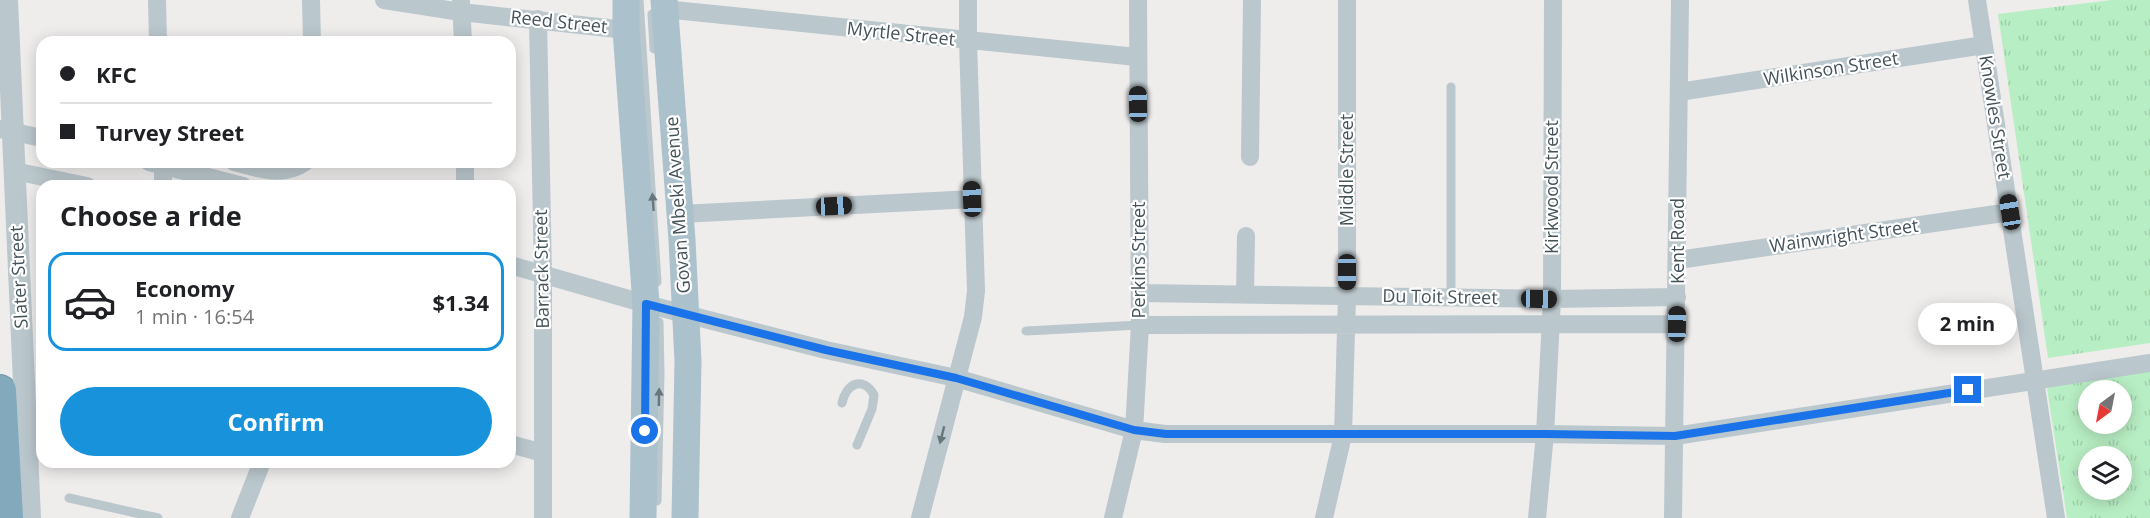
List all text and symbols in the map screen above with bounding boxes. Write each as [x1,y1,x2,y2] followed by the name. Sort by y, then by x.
[509,4,609,38] street label: Reed Street
[846,15,956,51] street label: Myrtle Street
[1762,46,1900,91] street label: Wilkinson Street
[1974,53,2018,180] street label: Knowles Street
[96,59,137,89] text: KFC
[1129,86,1147,122] car
[1334,114,1358,226] street label: Middle Street
[659,116,695,294] street label: Govan Mbeki Avenue
[96,117,244,147] text: Turvey Street
[1539,120,1563,254] street label: Kirkwood Street
[962,181,982,217] car
[648,192,657,211] one-way arrow
[1998,193,2022,231] car
[816,196,852,216] car
[60,197,242,234] text: Choose a ride
[1665,198,1689,284] street label: Kent Road
[1126,202,1150,318] street label: Perkins Street
[528,209,554,329] street label: Barrack Street
[1768,213,1920,257] street label: Wainwright Street
[3,225,33,329] street label: Slater Street
[1338,254,1356,290] car
[135,273,234,303] text: Economy
[63,275,117,329] icon: car
[1382,283,1498,309] street label: Du Toit Street
[432,287,489,317] text: $1.34
[1521,290,1557,308] car
[135,303,254,330] text: 1 min · 16:54
[1918,303,2018,345] callout: 2 min
[1668,306,1686,342] car
[1940,310,1995,337] text: 2 min
[1954,376,1981,403] route end
[2078,380,2132,434] north arrow
[2078,380,2132,500] map controls
[60,387,492,456] button: Confirm
[655,387,664,406] one-way arrow
[631,417,658,444] route start
[936,425,946,444] one-way arrow
[2078,446,2132,500] button: layers

